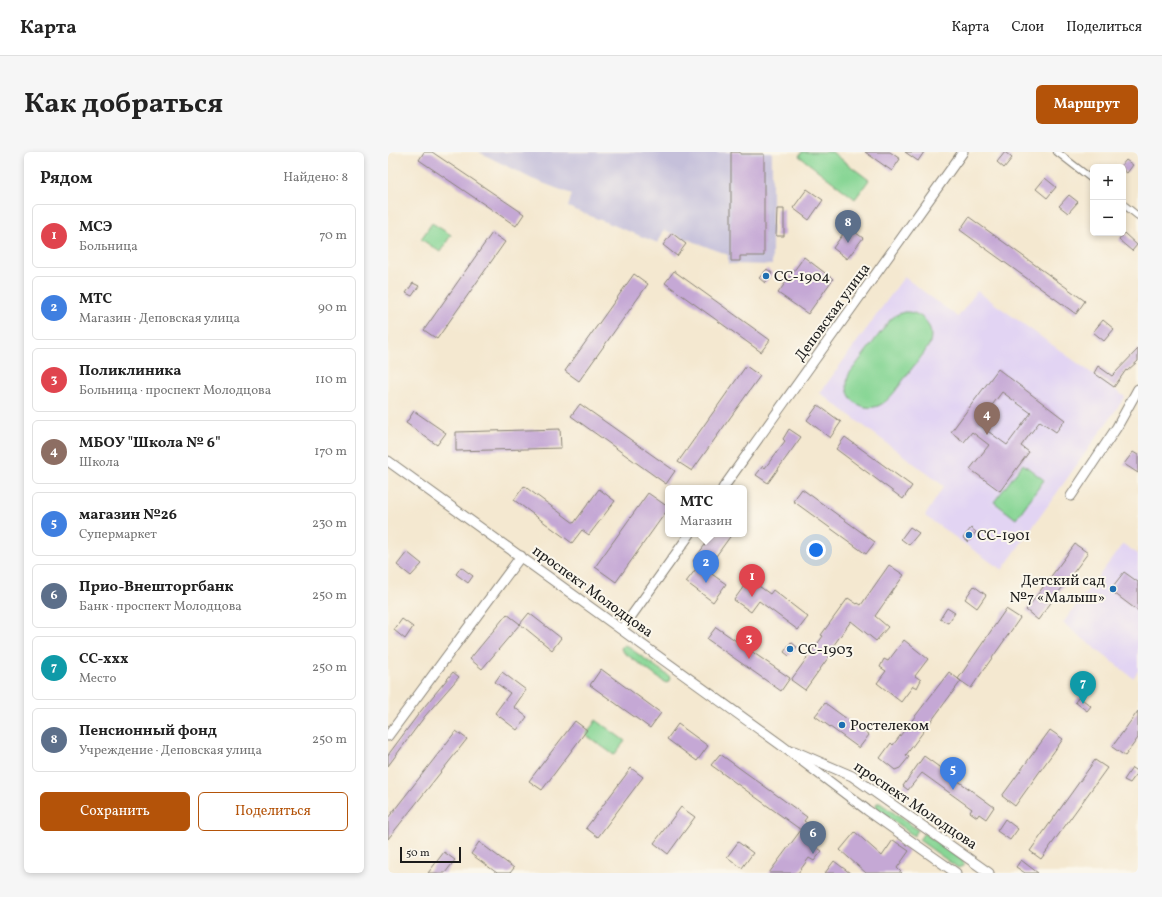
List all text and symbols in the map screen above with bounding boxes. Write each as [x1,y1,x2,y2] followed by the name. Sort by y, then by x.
[20,15,77,41] text: Карта
[951,18,989,37] text: Карта
[1011,18,1044,37] text: Слои
[1066,18,1142,37] text: Поделиться
[24,85,223,124] text: Как добраться
[1036,85,1138,124] button: Маршрут
[1090,164,1126,236] map controls
[1090,164,1126,200] button: +
[40,167,93,190] text: Рядом
[283,169,348,187] text: Найдено: 8
[1090,200,1126,236] button: −
[835,210,861,243] pin: 8
[79,217,112,238] text: МСЭ
[51,227,57,245] text: 1
[319,227,347,245] text: 70 m
[79,238,138,256] text: Больница
[790,260,876,366] street label: Деповская улица
[774,267,830,288] place label: СС-1904
[761,271,771,281] marker: СС-1904
[79,289,112,310] text: МТС
[51,299,57,317] text: 2
[318,299,347,317] text: 90 m
[79,310,240,328] text: Магазин · Деповская улица
[79,361,182,382] text: Поликлиника
[51,371,57,389] text: 3
[315,371,347,389] text: 110 m
[79,382,271,400] text: Больница · проспект Молодцова
[974,402,1000,435] pin: 4
[79,433,221,454] text: МБОУ "Школа № 6"
[50,443,58,461] text: 4
[314,443,347,461] text: 170 m
[79,454,119,472] text: Школа
[665,485,747,537] popup
[680,492,713,513] text: МТС
[79,505,177,526] text: магазин №26
[680,513,732,531] text: Магазин
[51,515,57,533] text: 5
[312,515,347,533] text: 230 m
[79,526,157,544] text: Супермаркет
[977,526,1030,547] place label: СС-1901
[964,530,974,540] marker: СС-1901
[806,540,826,560] your location
[527,541,657,643] street label: проспект Молодцова
[693,550,719,583] pin: 2
[739,564,765,597] pin: 1
[1009,571,1106,609] place label: Детский сад №7 «Малыш»
[79,577,234,598] text: Прио-Внешторгбанк
[1108,584,1118,594] marker: Детский сад №7 «Малыш»
[50,587,58,605] text: 6
[312,587,347,605] text: 250 m
[79,598,242,616] text: Банк · проспект Молодцова
[736,626,762,659] pin: 3
[798,640,853,661] place label: СС-1903
[785,644,795,654] marker: СС-1903
[79,649,129,670] text: СС-ххх
[51,659,57,677] text: 7
[312,659,347,677] text: 250 m
[79,670,116,688] text: Место
[1070,671,1096,704] pin: 7
[850,716,929,737] place label: Ростелеком
[837,720,847,730] marker: Ростелеком
[79,721,217,742] text: Пенсионный фонд
[50,731,58,749] text: 8
[312,731,347,749] text: 250 m
[79,742,262,760] text: Учреждение · Деповская улица
[849,757,981,855] street label: проспект Молодцова
[940,757,966,790] pin: 5
[40,792,190,831] button: Сохранить
[198,792,348,831] button: Поделиться
[800,821,826,854] pin: 6
[400,845,461,864] scale bar
[406,846,430,861] text: 50 m

